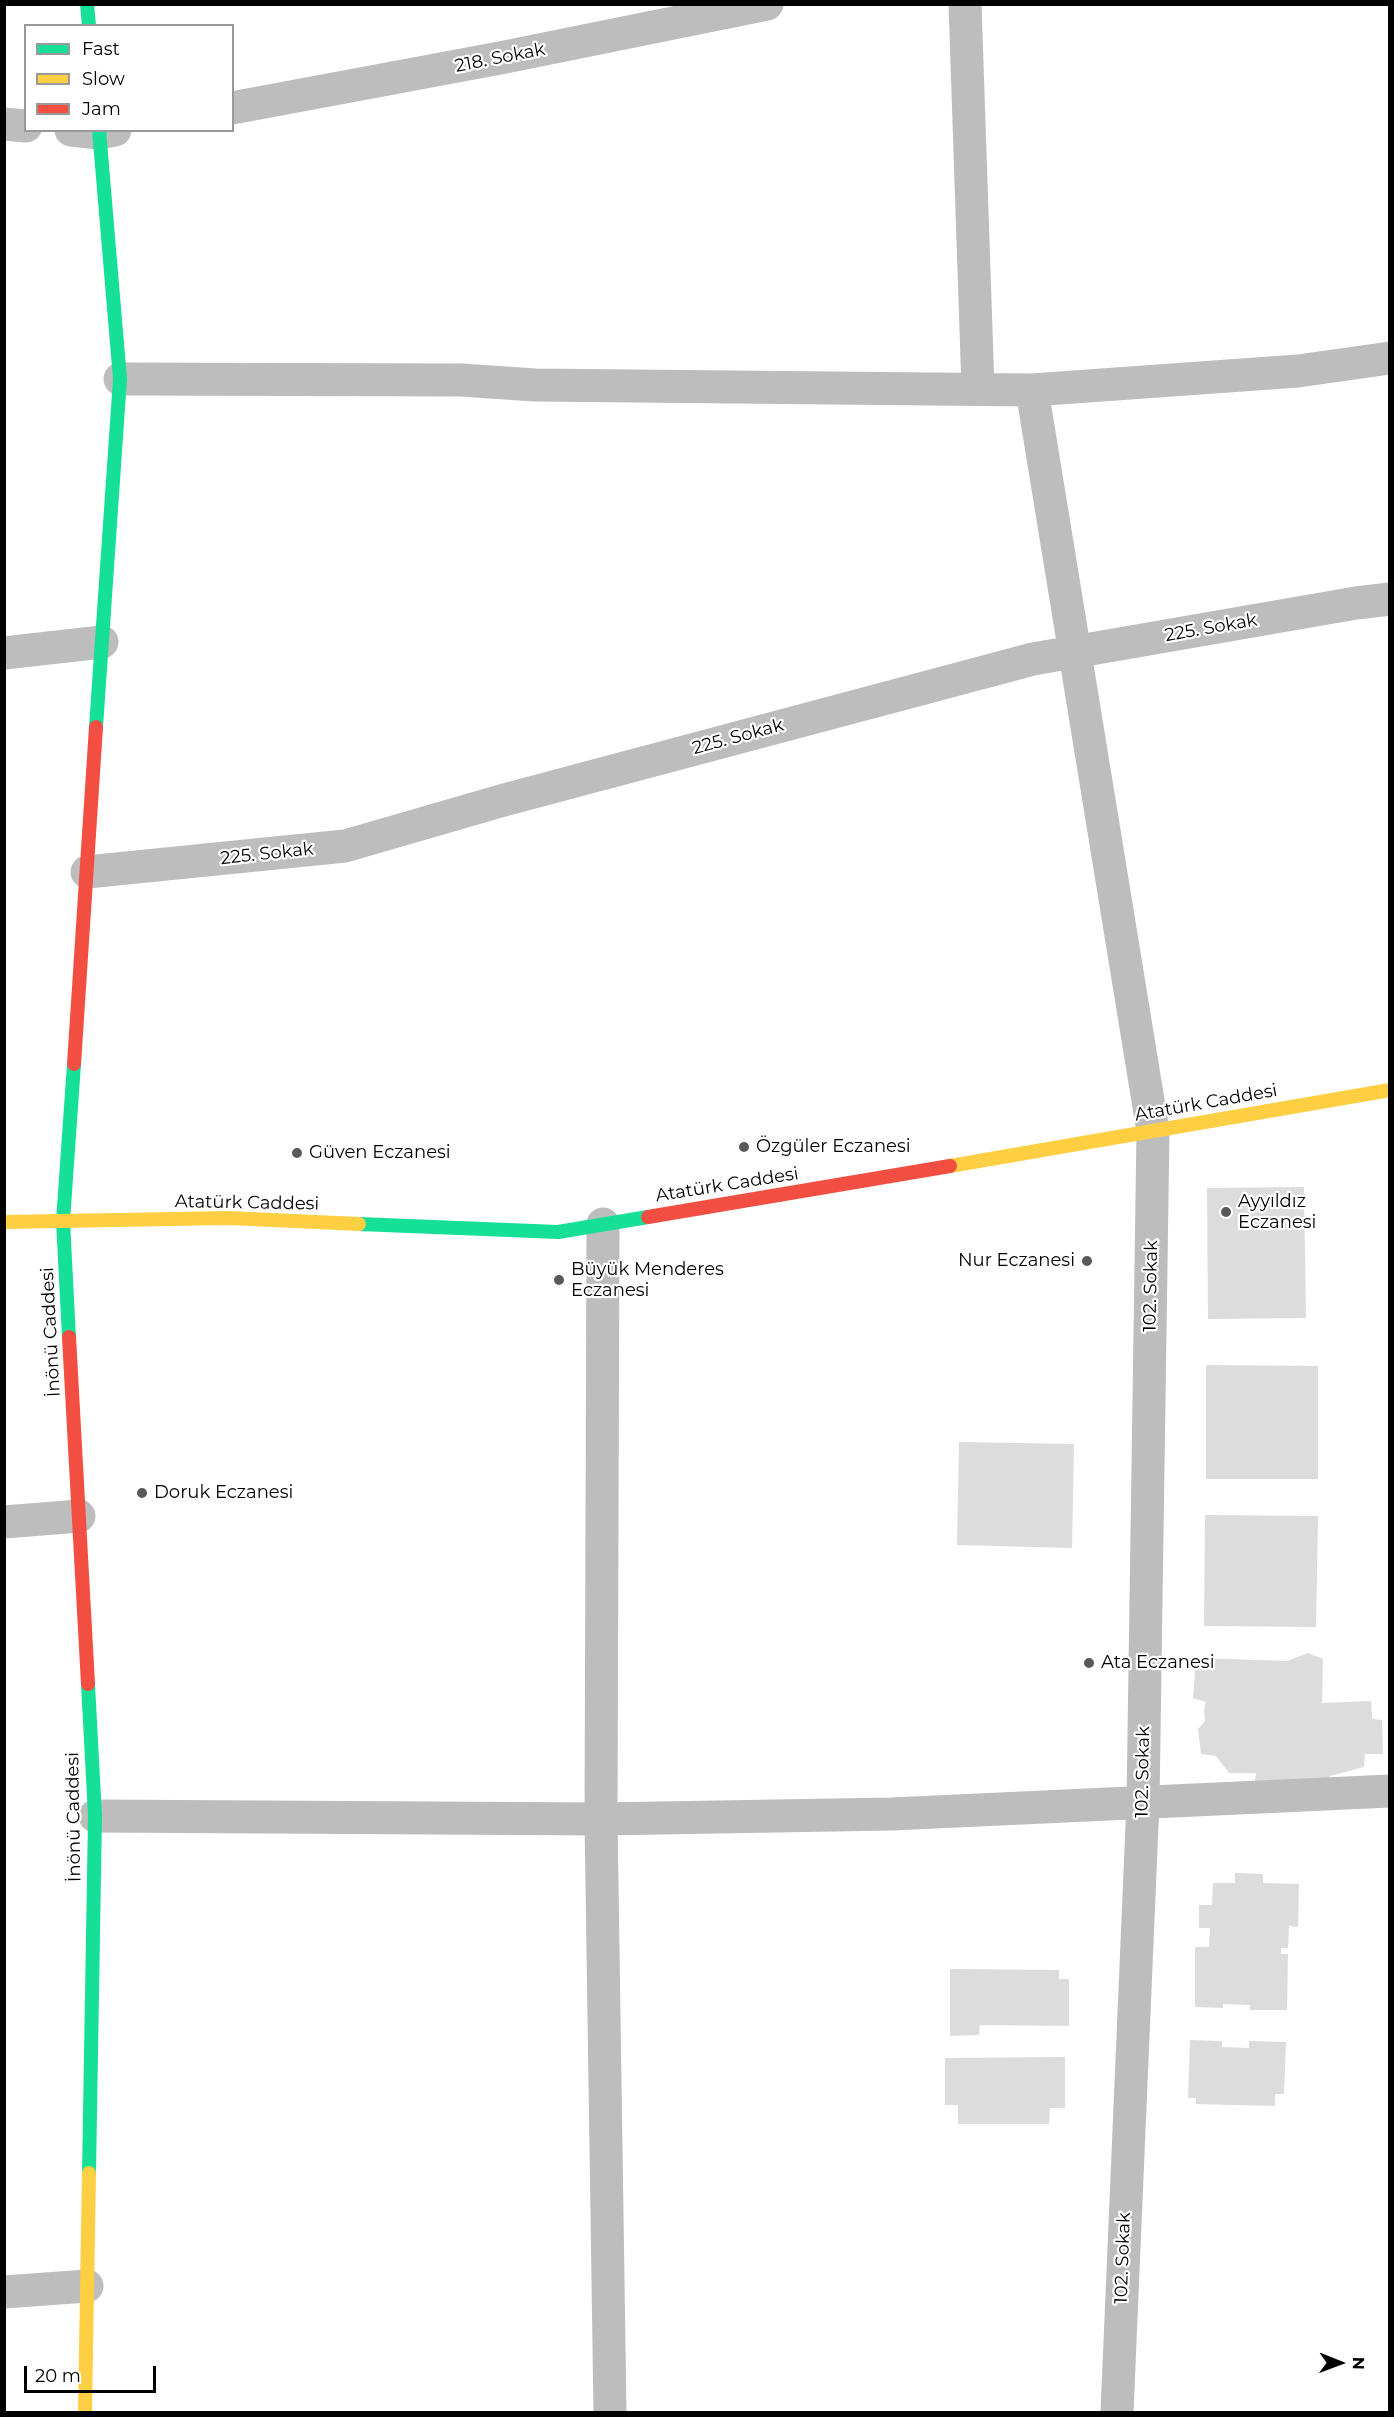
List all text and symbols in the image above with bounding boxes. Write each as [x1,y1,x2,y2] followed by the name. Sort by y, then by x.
[24,24,234,132] legend
[82,38,120,60] text: Fast
[453,39,547,77] street label: 218. Sokak
[82,68,125,90] text: Slow
[82,98,121,120] text: Jam
[1163,609,1259,647] street label: 225. Sokak
[690,714,786,760] street label: 225. Sokak
[219,838,315,870] street label: 225. Sokak
[1133,1080,1279,1126] street label: Atatürk Caddesi
[756,1136,911,1158] place label: Özgüler Eczanesi
[737,1140,751,1154] marker: Özgüler Eczanesi
[309,1142,451,1164] place label: Güven Eczanesi
[290,1146,304,1160] marker: Güven Eczanesi
[654,1163,800,1207] street label: Atatürk Caddesi
[175,1191,319,1215] street label: Atatürk Caddesi
[1238,1191,1316,1234] place label: Ayyıldız Eczanesi
[1219,1205,1233,1219] marker: Ayyıldız Eczanesi
[1139,1240,1163,1332] street label: 102. Sokak
[958,1250,1075,1272] place label: Nur Eczanesi
[1080,1254,1094,1268] marker: Nur Eczanesi
[571,1259,724,1302] place label: Büyük Menderes Eczanesi
[37,1267,65,1397] street label: İnönü Caddesi
[552,1273,566,1287] marker: Büyük Menderes Eczanesi
[154,1482,293,1504] place label: Doruk Eczanesi
[135,1486,149,1500] marker: Doruk Eczanesi
[1101,1652,1214,1674] place label: Ata Eczanesi
[1082,1656,1096,1670] marker: Ata Eczanesi
[1131,1726,1155,1818] street label: 102. Sokak
[62,1752,86,1882] street label: İnönü Caddesi
[1111,2212,1135,2304] street label: 102. Sokak
[1310,2333,1370,2393] north arrow
[27,2354,159,2392] scale bar
[1349,2357,1368,2370] text: N
[35,2365,81,2387] text: 20 m

